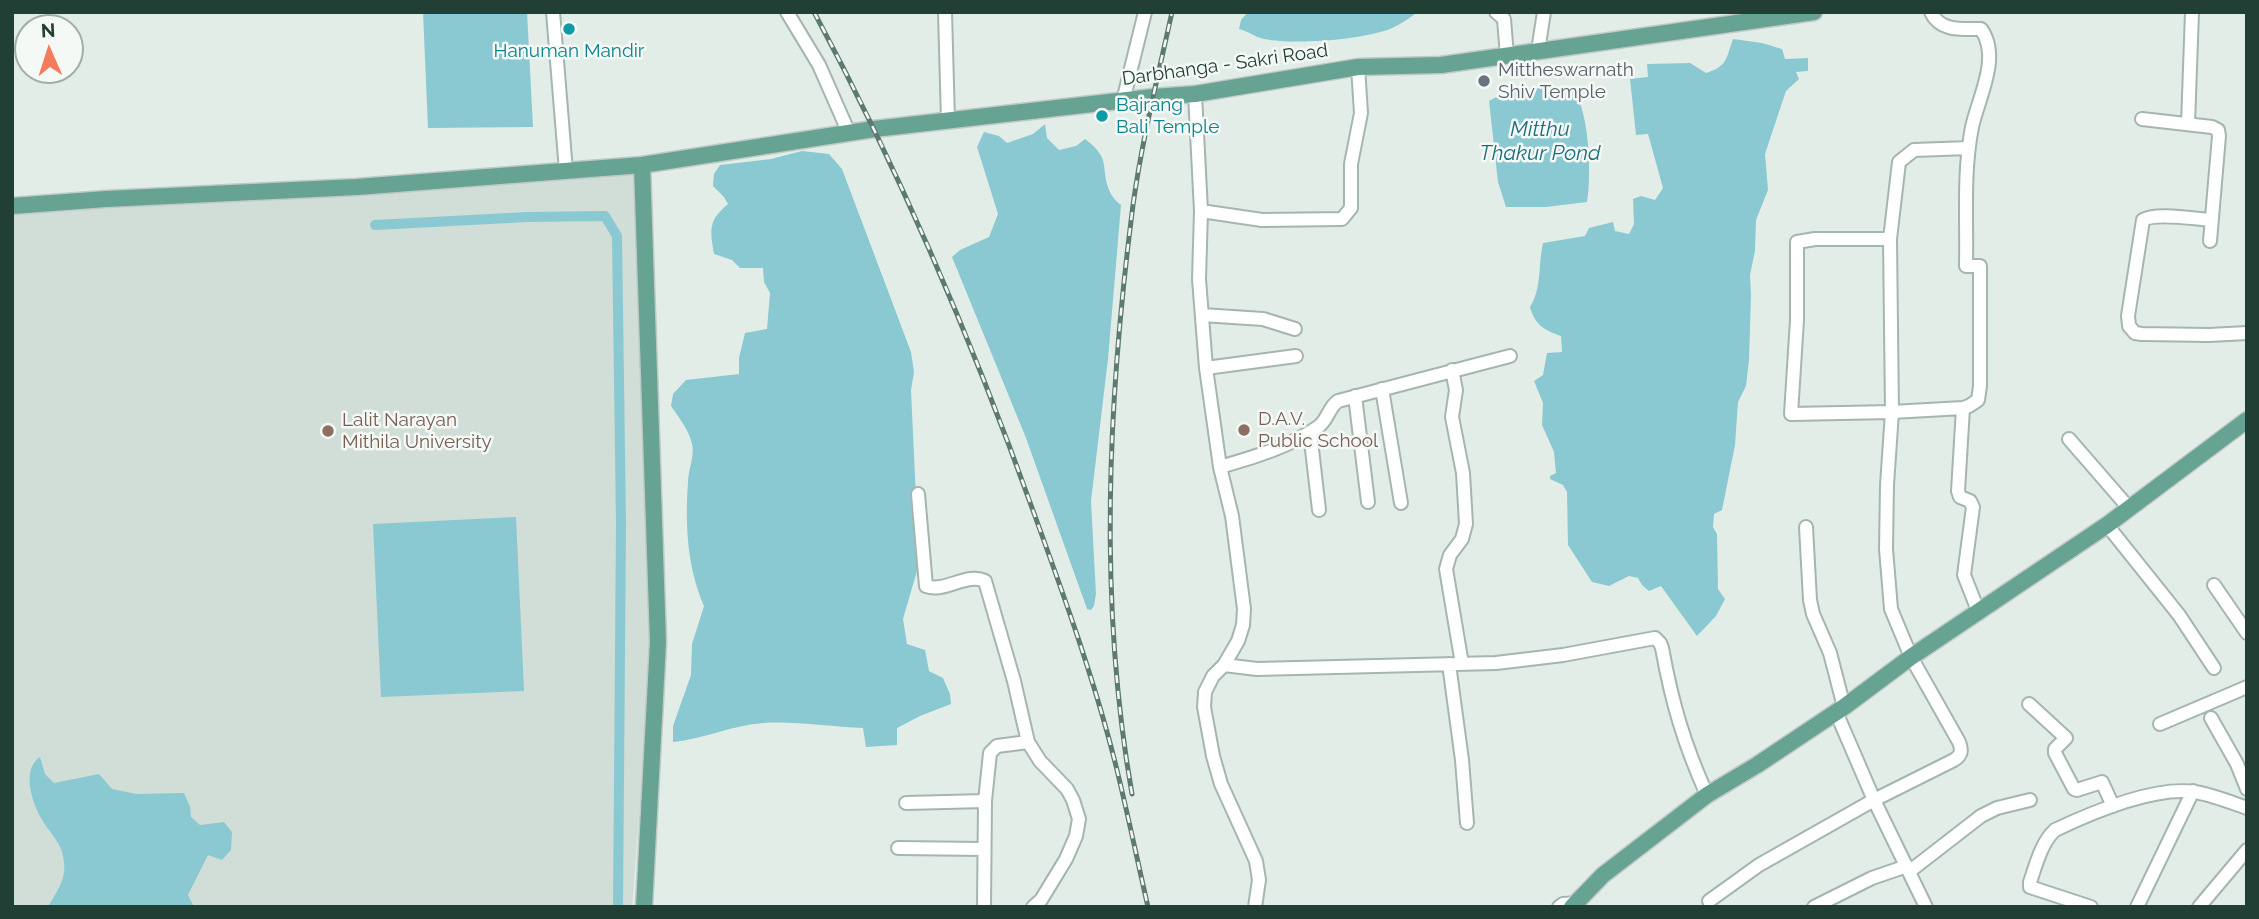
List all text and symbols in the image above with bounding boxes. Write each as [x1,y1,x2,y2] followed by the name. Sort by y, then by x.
[14,14,84,84] north arrow
[40,19,56,41] text: N
[561,21,577,37] marker: Hanuman Mandir
[1121,39,1329,91] street label: Darbhanga - Sakri Road
[493,40,645,62] place label: Hanuman Mandir
[1498,59,1634,103] place label: Mittheswarnath Shiv Temple
[1476,73,1492,89] marker: Mittheswarnath Shiv Temple
[1116,94,1219,138] place label: Bajrang Bali Temple
[1094,108,1110,124] marker: Bajrang Bali Temple
[1480,117,1600,167] water label: Mitthu Thakur Pond
[1258,408,1378,452] place label: D.A.V. Public School
[342,409,492,453] place label: Lalit Narayan Mithila University
[1236,422,1252,438] marker: D.A.V. Public School
[320,423,336,439] marker: Lalit Narayan Mithila University

